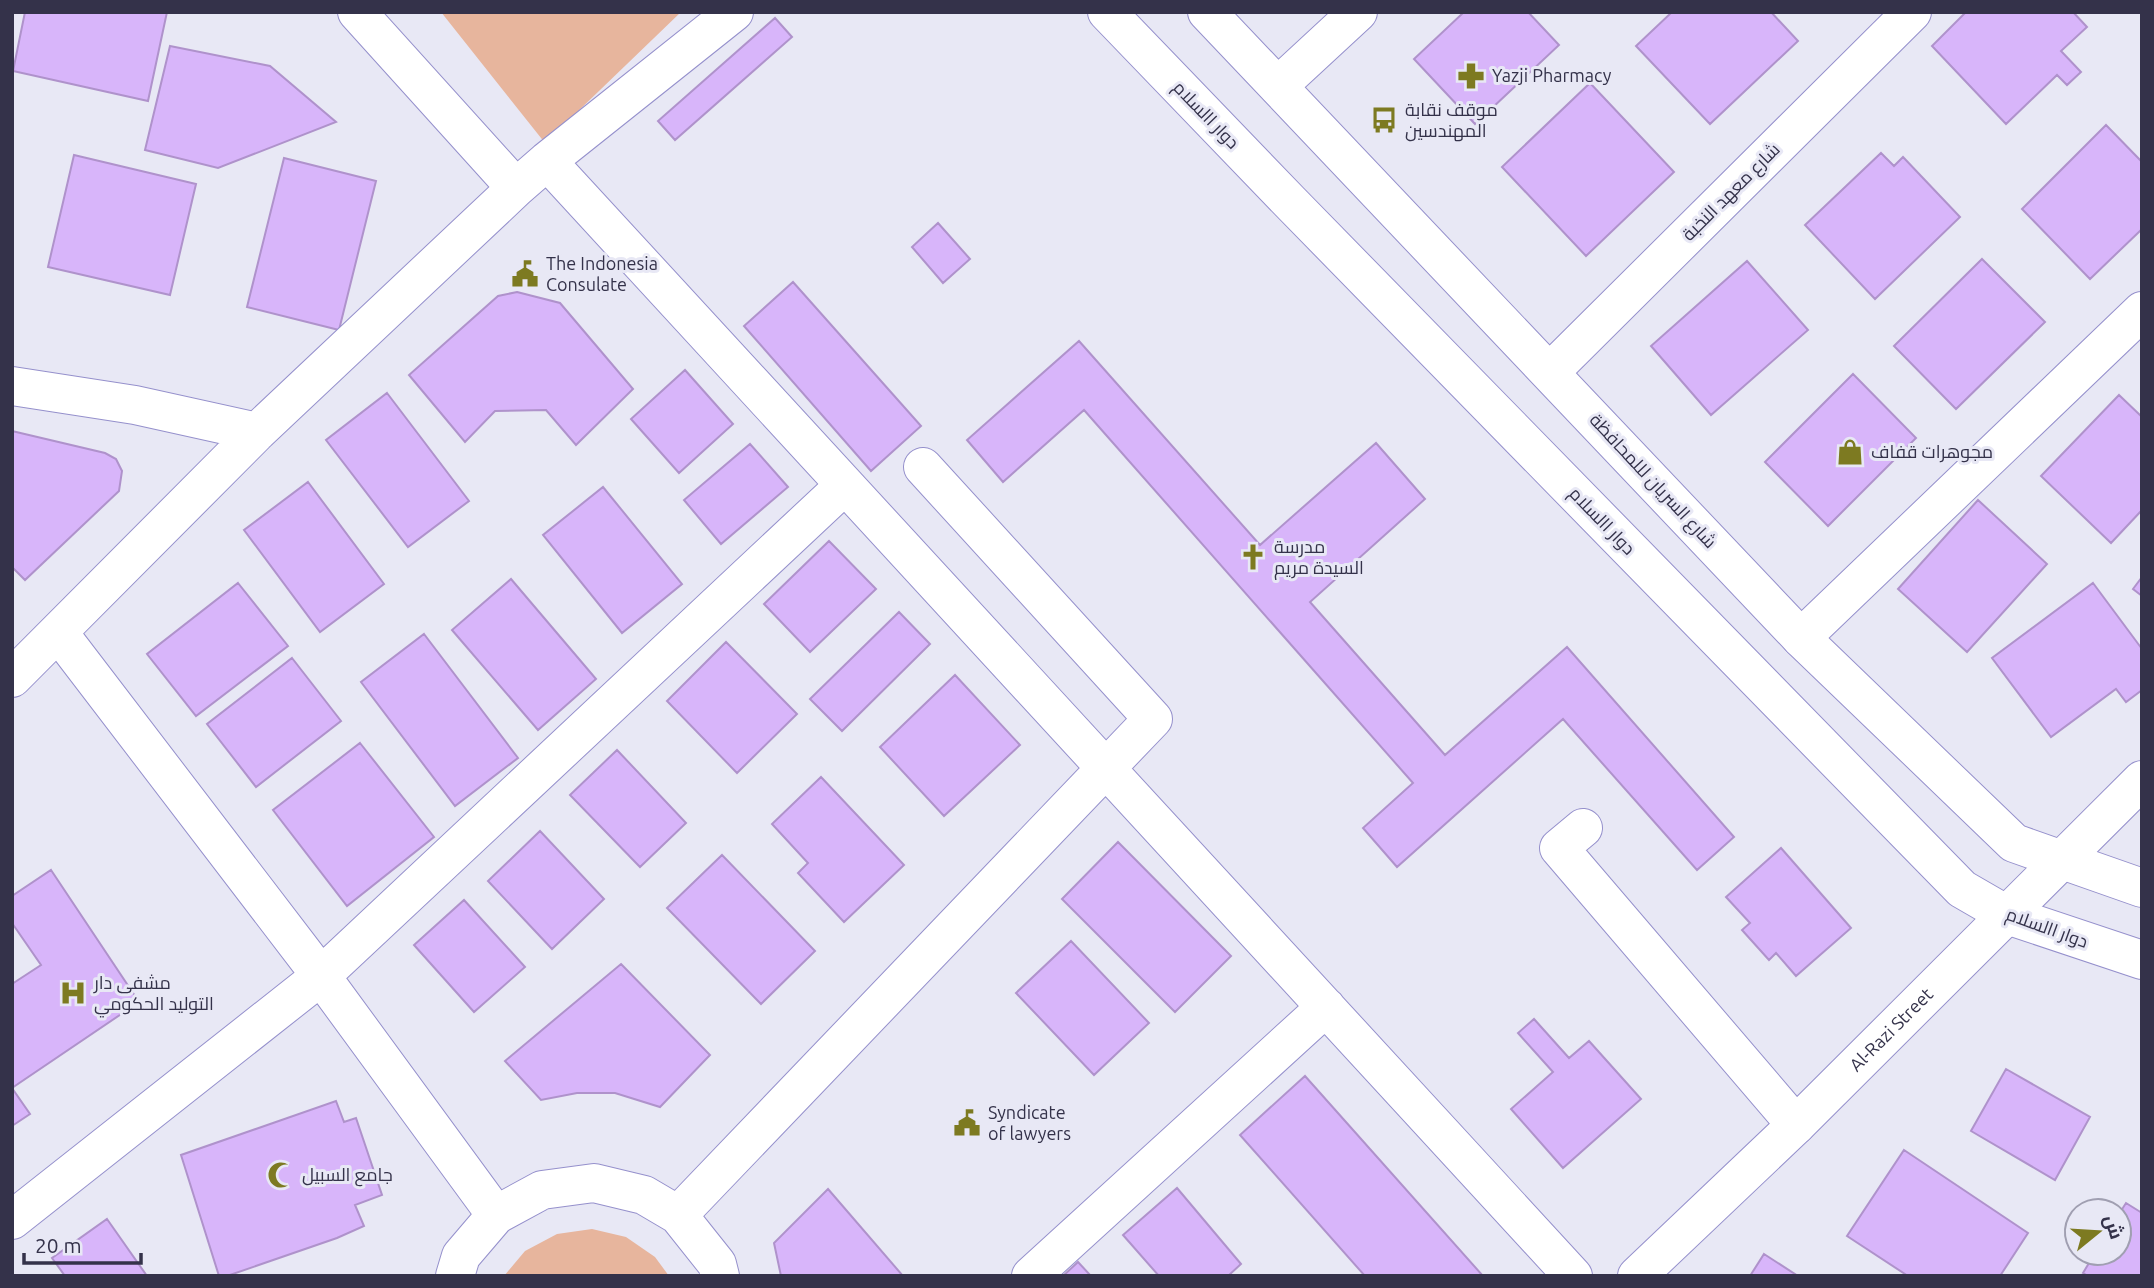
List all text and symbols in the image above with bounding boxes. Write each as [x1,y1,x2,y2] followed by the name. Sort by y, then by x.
[1456,61,1486,91] pharmacy icon: Yazji Pharmacy
[1492,65,1612,85] place label: Yazji Pharmacy
[1168,77,1244,154] street label: دوار االسلام
[1405,99,1498,142] place label: موقف نقابة المهندسين
[1369,105,1399,135] bus stop icon: موقف نقابة المهندسين
[1678,139,1785,246] street label: شارع معهد النخبة
[546,253,658,294] place label: The Indonesia Consulate
[510,259,540,289] public building icon: The Indonesia Consulate
[1584,409,1721,554] street label: شارع السريان لللمحافظة
[1835,437,1865,467] shop icon: مجوهرات قفاف
[1871,441,1993,463] place label: مجوهرات قفاف
[1564,483,1640,560] street label: دوار االسلام
[1274,536,1364,580] place label: مدرسة السيدة مريم
[1238,542,1268,572] church icon: مدرسة السيدة مريم
[2003,903,2091,954] street label: دوار االسلام
[93,972,214,1018] place label: مشفى دار التوليد الحكومي
[58,978,88,1008] hospital icon: مشفى دار التوليد الحكومي
[1845,984,1936,1075] street label: Al-Razi Street
[988,1102,1071,1143] place label: Syndicate of lawyers
[952,1108,982,1138] public building icon: Syndicate of lawyers
[266,1160,296,1190] mosque icon: جامع السبيل
[302,1164,393,1187] place label: جامع السبيل
[2063,1197,2133,1267] north arrow
[2099,1212,2128,1242] text: ش
[24,1222,142,1266] scale bar
[35,1233,82,1257] text: 20 m

